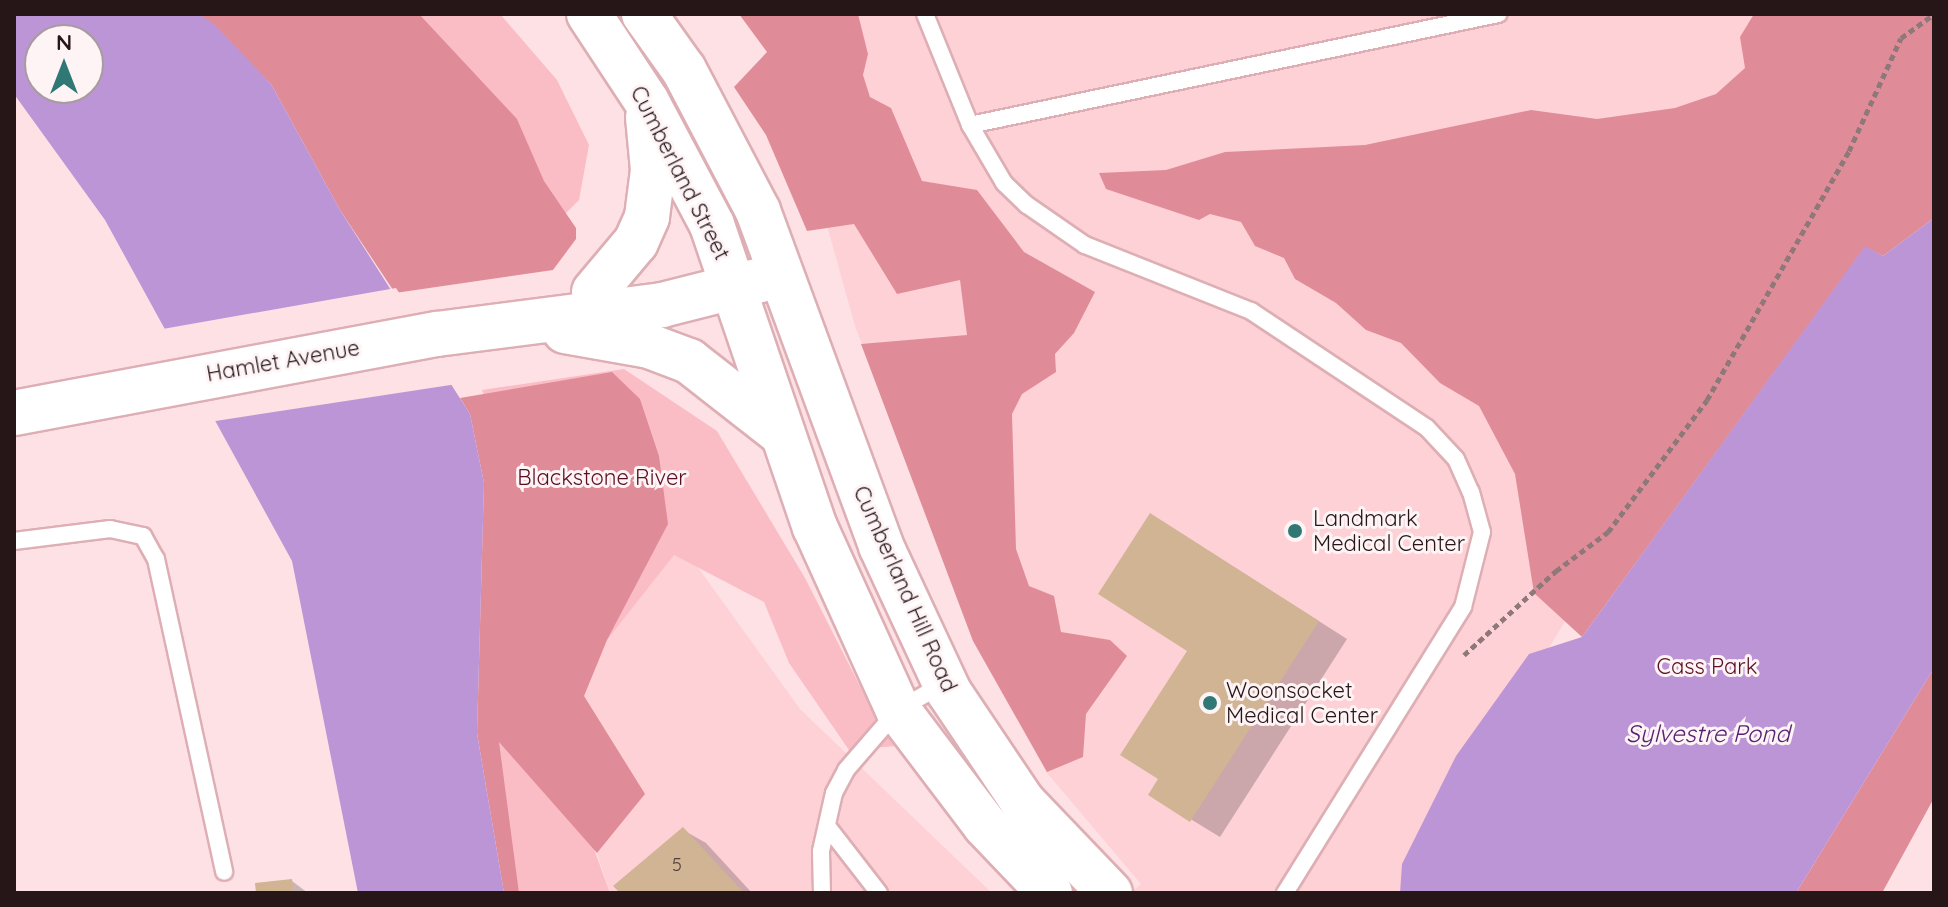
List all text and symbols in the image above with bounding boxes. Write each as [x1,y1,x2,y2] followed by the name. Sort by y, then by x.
[24,24,104,104] north arrow
[56,28,72,56] text: N
[625,82,735,264] street label: Cumberland Street
[204,335,362,387] street label: Hamlet Avenue
[517,465,687,491] park label: Blackstone River
[848,482,962,696] street label: Cumberland Hill Road
[1313,505,1465,556] place label: Landmark Medical Center
[1284,520,1306,542] marker: Landmark Medical Center
[1657,654,1757,680] park label: Cass Park
[1226,677,1378,728] place label: Woonsocket Medical Center
[1201,694,1219,712] marker: Woonsocket Medical Center
[1626,720,1790,748] water label: Sylvestre Pond
[672,854,682,876] house number: 5

